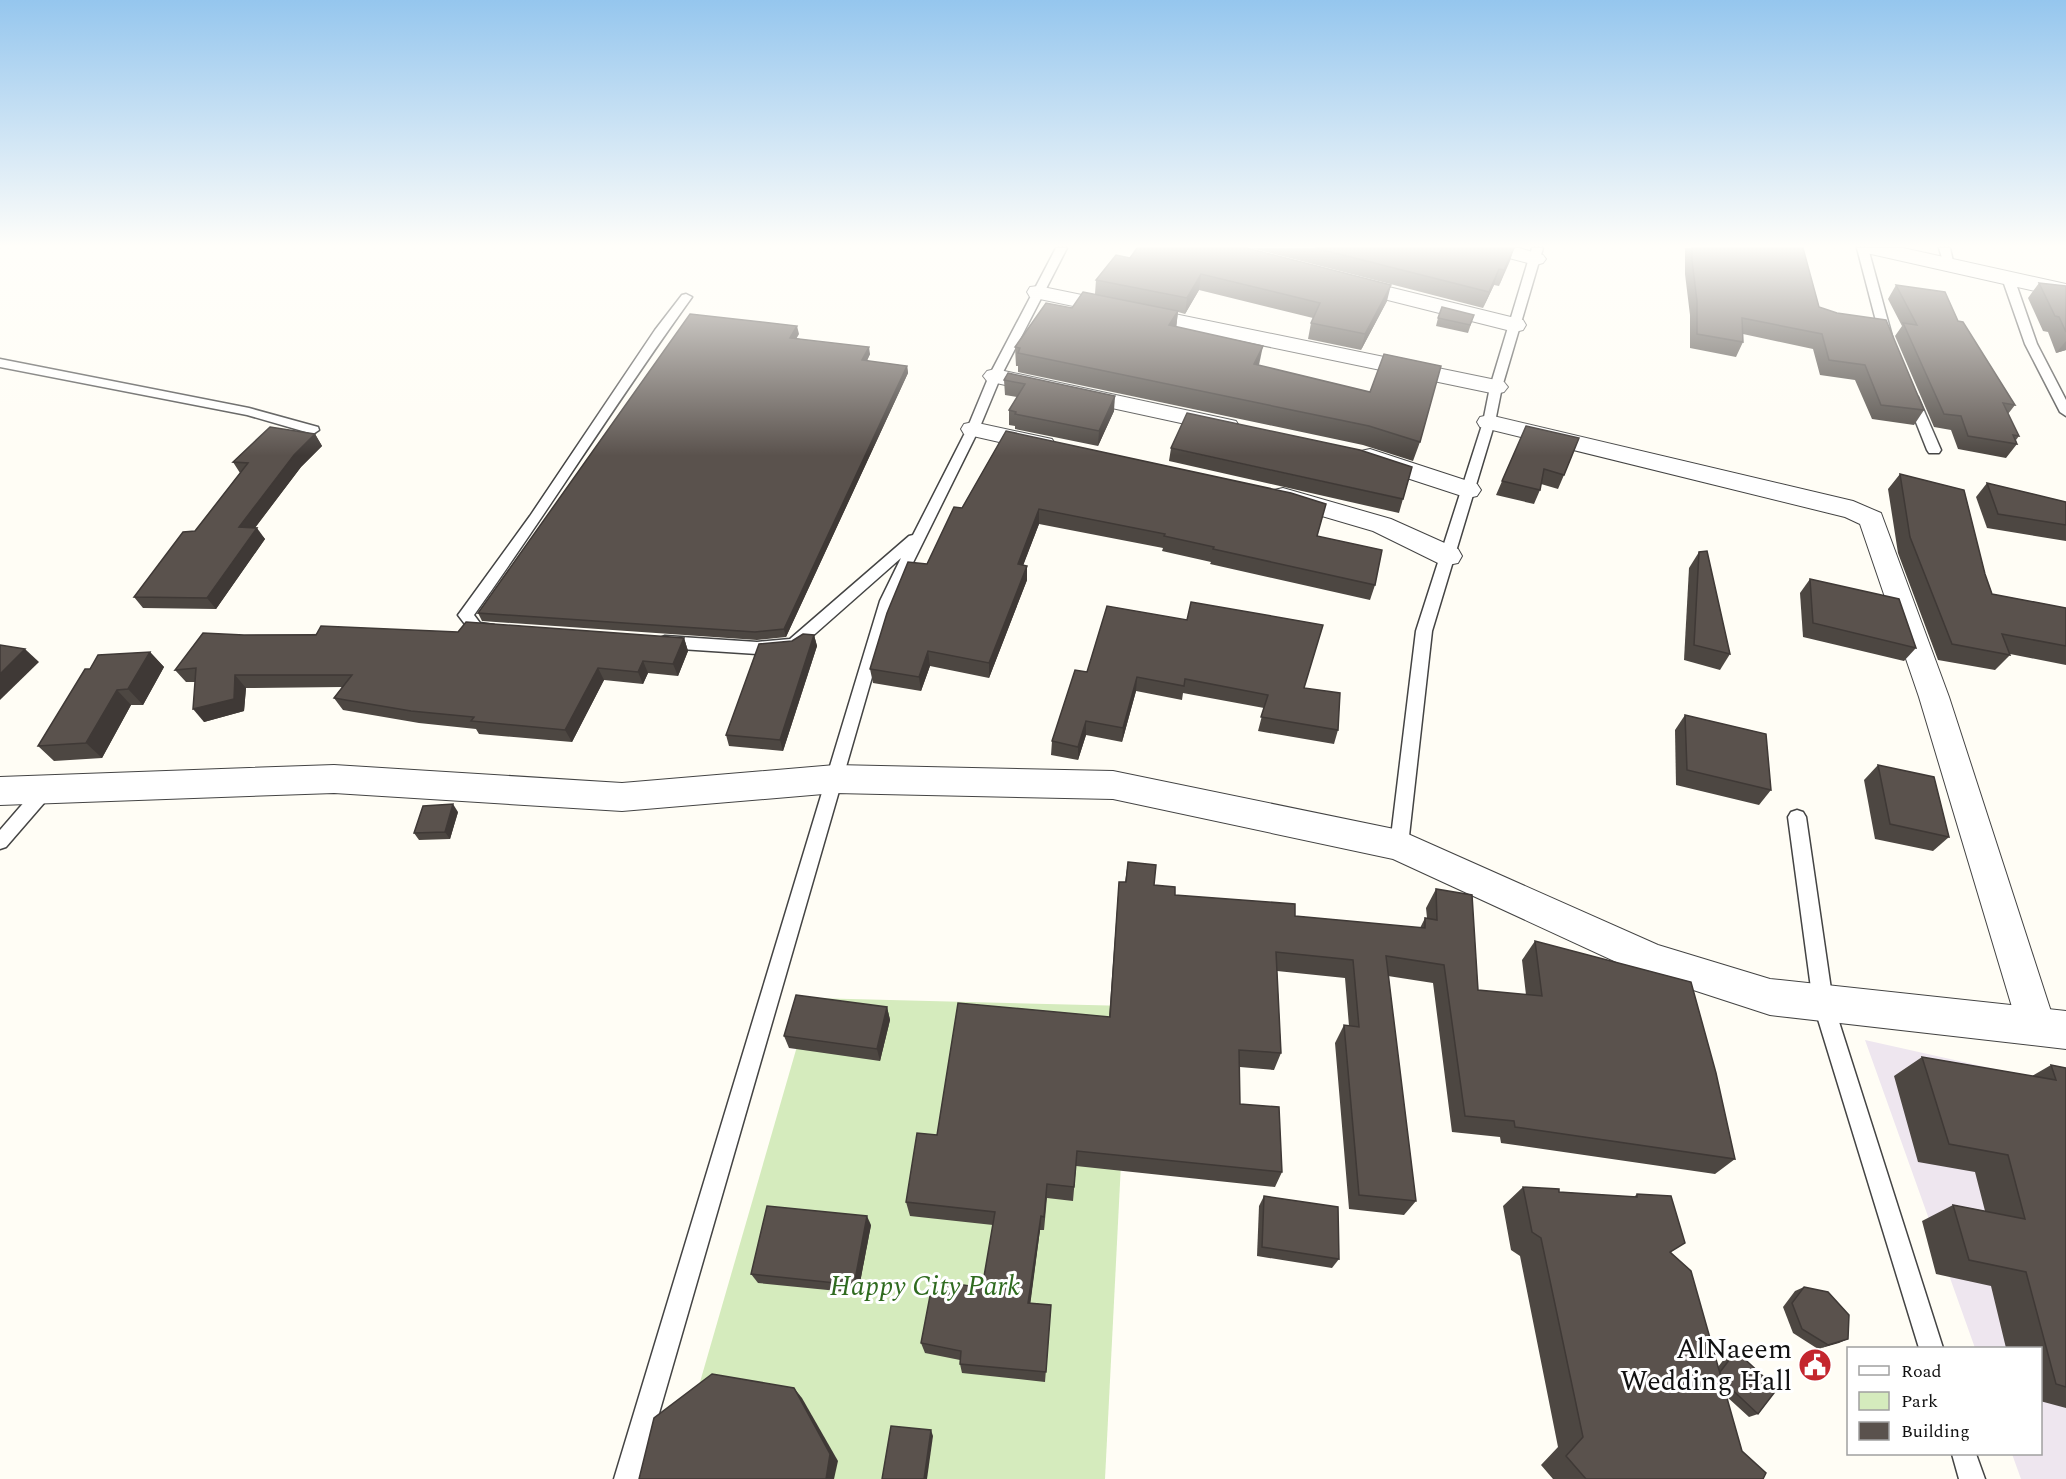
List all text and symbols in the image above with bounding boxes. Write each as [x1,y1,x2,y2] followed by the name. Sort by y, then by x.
[830,1265,1020,1308] park label: Happy City Park
[1620,1328,1792,1403] place label: AlNaeem Wedding Hall
[1797,1347,1833,1383] public building icon: AlNaeem Wedding Hall
[1847,1347,2042,1455] legend
[1901,1358,1942,1385] text: Road
[1901,1388,1938,1415] text: Park
[1901,1418,1970,1445] text: Building

